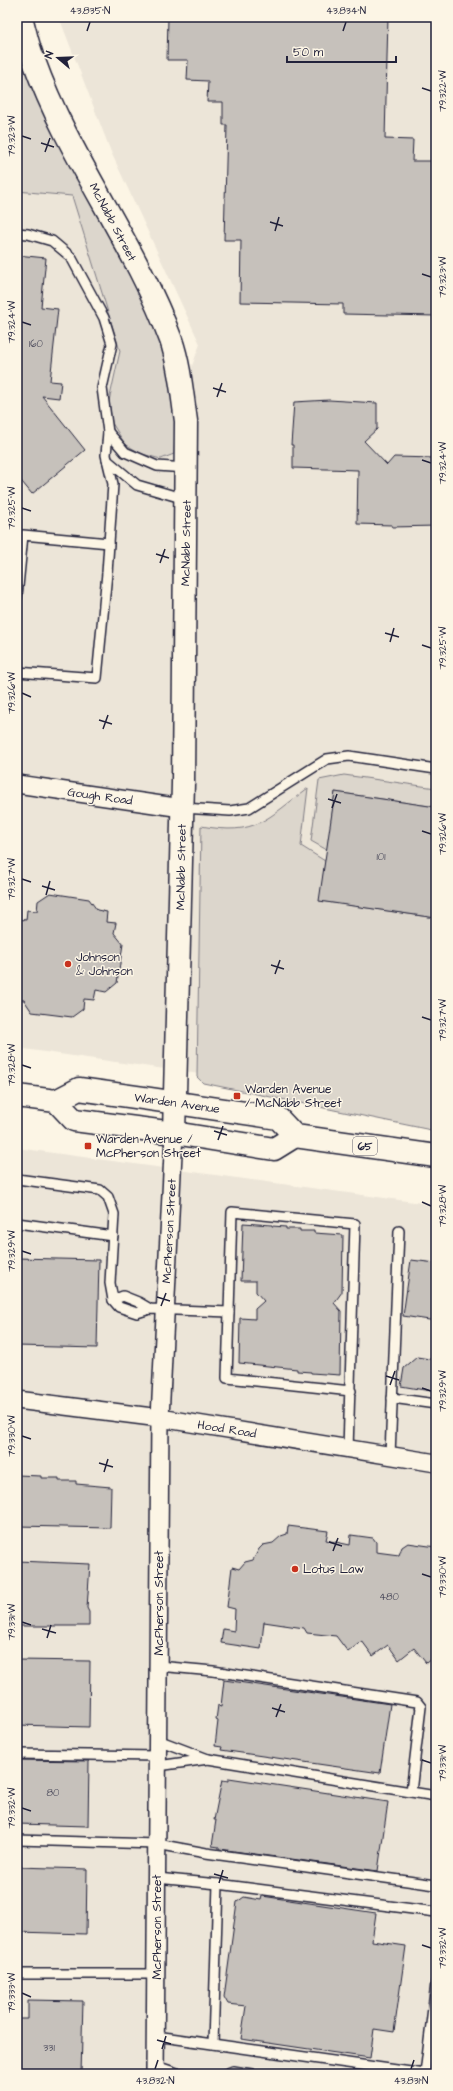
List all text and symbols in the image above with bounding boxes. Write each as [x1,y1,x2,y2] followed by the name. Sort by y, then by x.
[70,4,110,18] text: 43.835°N
[326,4,366,18] text: 43.834°N
[38,38,78,78] north arrow
[287,38,396,64] scale bar
[293,44,324,61] text: 50 m
[41,49,57,61] text: N
[436,70,450,112] text: 79.322°W
[5,115,19,156] text: 79.323°W
[85,180,140,265] street label: McNabb Street
[436,256,450,297] text: 79.323°W
[5,300,19,343] text: 79.324°W
[29,337,43,351] house number: 160
[436,441,450,484] text: 79.324°W
[5,486,19,529] text: 79.325°W
[177,499,196,586] street label: McNabb Street
[436,626,450,669] text: 79.325°W
[5,671,19,714] text: 79.326°W
[66,784,134,810] street label: Gough Road
[436,812,450,855] text: 79.326°W
[172,823,191,910] street label: McNabb Street
[377,850,386,864] house number: 101
[5,858,19,900] text: 79.327°W
[76,949,133,980] place label: Johnson & Johnson
[63,959,73,969] marker: Johnson & Johnson
[436,999,450,1041] text: 79.327°W
[5,1043,19,1086] text: 79.328°W
[245,1081,342,1112] place label: Warden Avenue / McNabb Street
[133,1089,221,1118] street label: Warden Avenue
[232,1091,242,1101] marker: Warden Avenue / McNabb Street
[96,1131,201,1162] place label: Warden Avenue / McPherson Street
[353,1137,377,1155] road number: 65
[83,1141,93,1151] marker: Warden Avenue / McPherson Street
[158,1178,181,1284] street label: McPherson Street
[436,1184,450,1227] text: 79.328°W
[5,1230,19,1272] text: 79.329°W
[436,1370,450,1412] text: 79.329°W
[5,1415,19,1457] text: 79.330°W
[196,1416,258,1443] street label: Hood Road
[151,1550,168,1655] street label: McPherson Street
[436,1556,450,1598] text: 79.330°W
[303,1561,364,1578] place label: Lotus Law
[290,1564,300,1574] marker: Lotus Law
[379,1590,399,1604] house number: 480
[5,1603,19,1640] text: 79.331°W
[436,1744,450,1781] text: 79.331°W
[47,1786,59,1800] house number: 80
[5,1787,19,1828] text: 79.332°W
[149,1874,166,1979] street label: McPherson Street
[436,1927,450,1968] text: 79.332°W
[5,1972,19,2013] text: 79.333°W
[43,2041,55,2055] house number: 331
[135,2074,175,2088] text: 43.832°N
[394,2074,428,2088] text: 43.831°N

